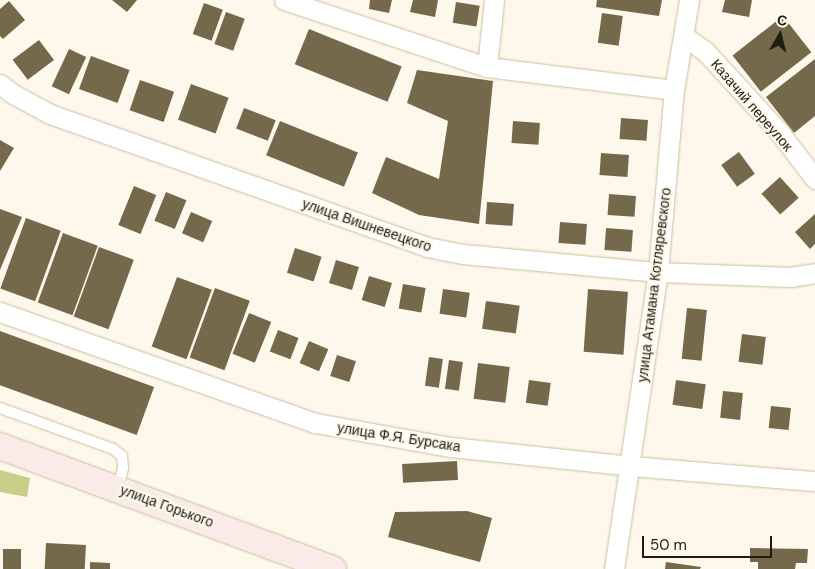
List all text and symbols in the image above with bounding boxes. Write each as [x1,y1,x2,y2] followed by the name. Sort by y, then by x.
[755,10,805,60] north arrow
[776,11,788,30] text: С
[708,56,796,154] street label: Казачий переулок
[634,187,674,383] street label: улица Атамана Котляревского
[300,195,434,255] street label: улица Вишневецкого
[336,419,462,455] street label: улица Ф.Я. Бурсака
[118,481,216,531] street label: улица Горького
[645,526,775,558] scale bar
[650,535,687,555] text: 50 m

